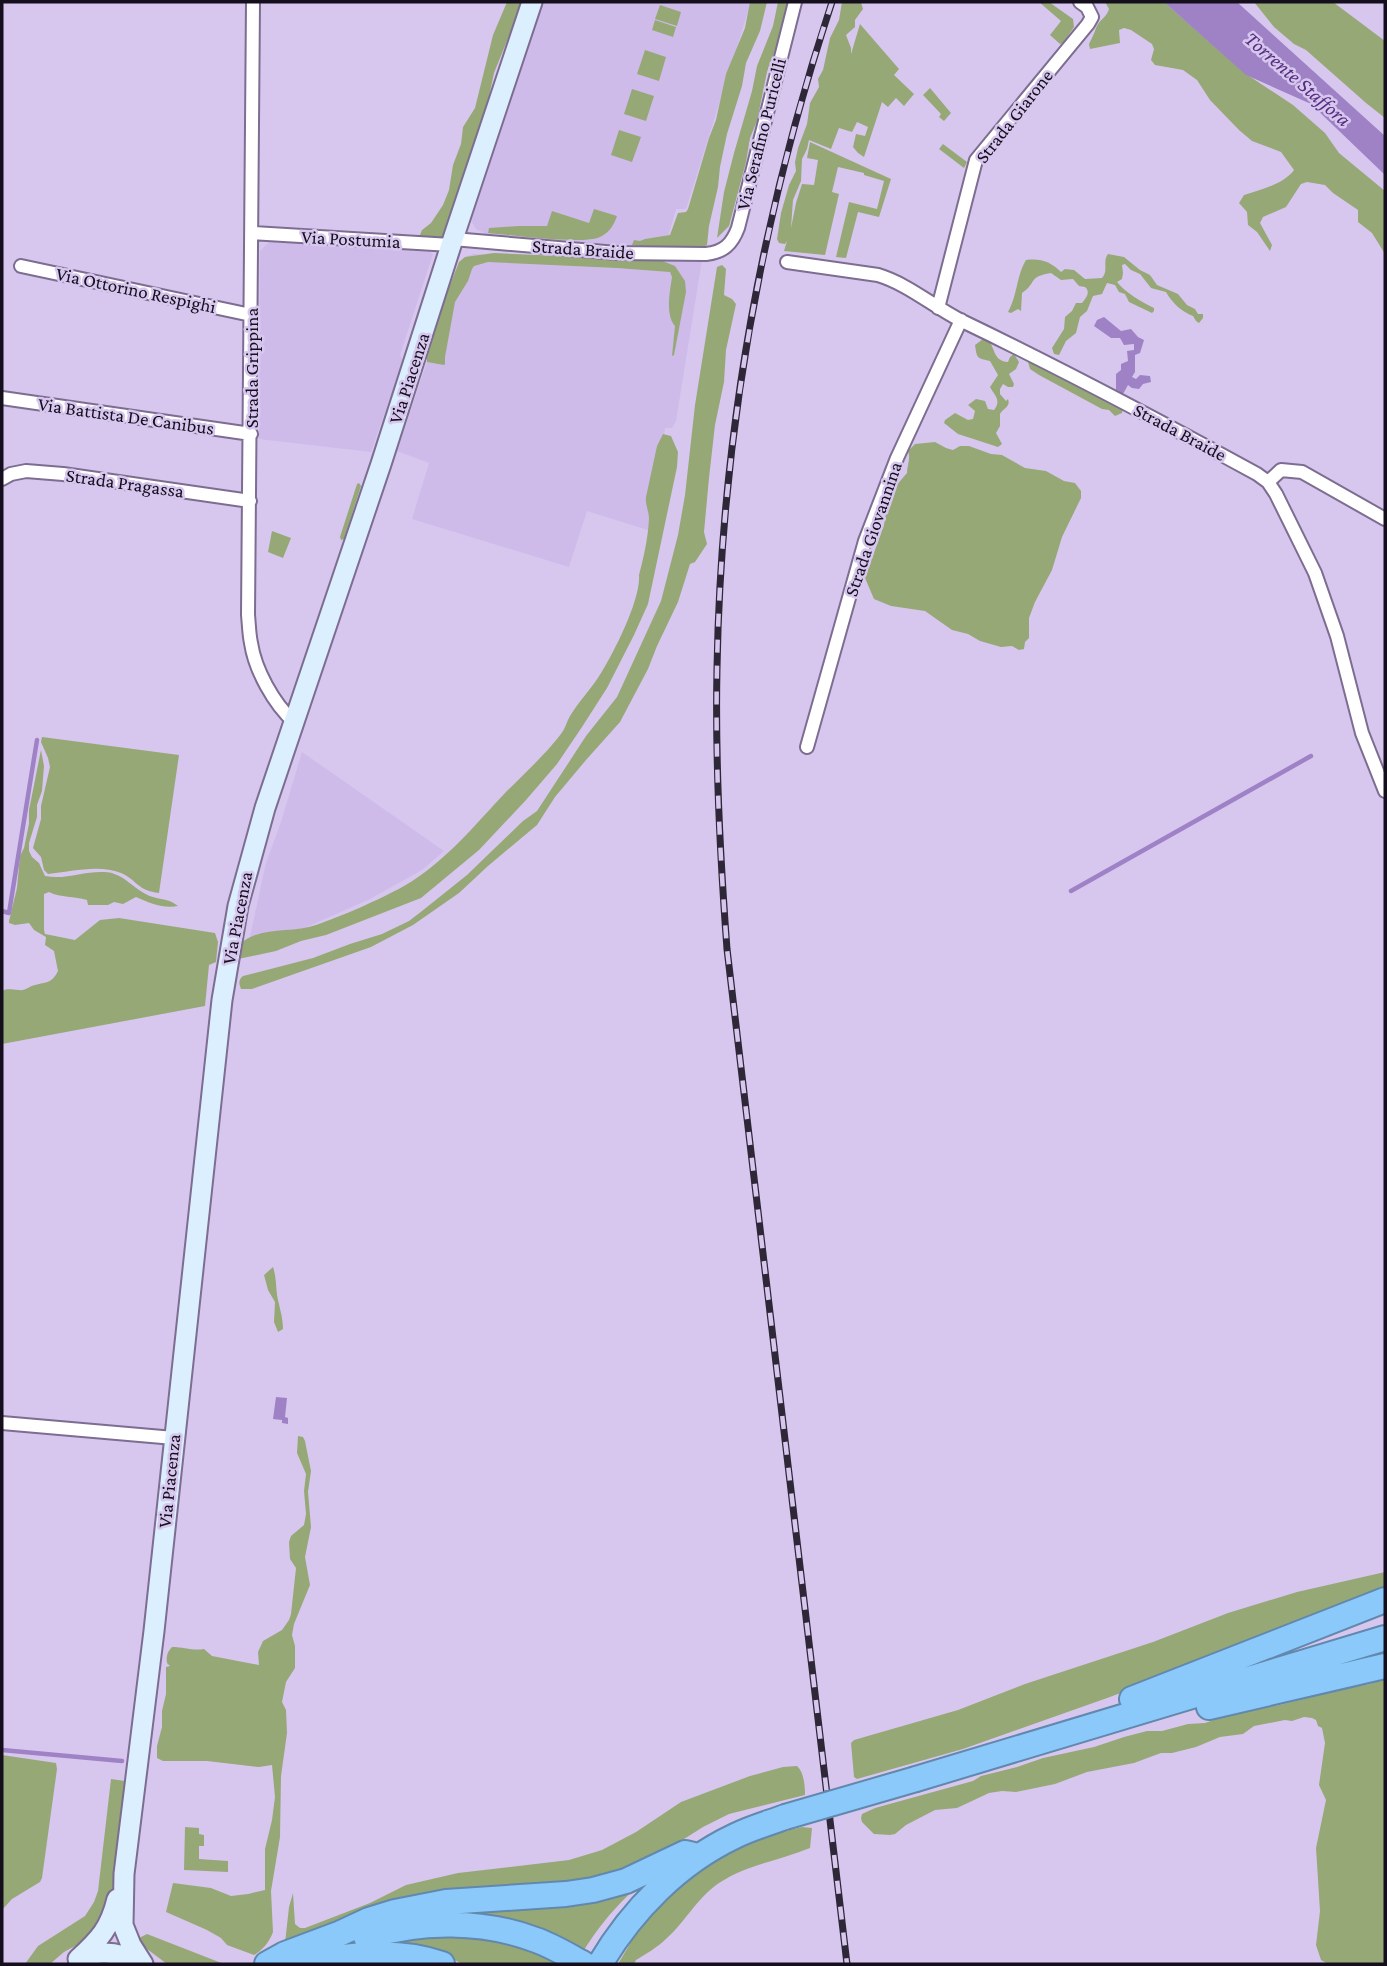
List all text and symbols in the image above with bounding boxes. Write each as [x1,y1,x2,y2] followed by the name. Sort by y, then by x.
[1240,26,1356,132] water label: Torrente Staffora
[732,56,790,212] street label: Via Serafino Puricelli
[971,65,1057,167] street label: Strada Giarone
[301,226,401,252] street label: Via Postumia
[532,235,634,263] street label: Strada Braide
[54,263,218,317] street label: Via Ottorino Respighi
[241,308,262,428] street label: Strada Grippina
[384,330,434,426] street label: Via Piacenza
[37,393,215,439] street label: Via Battista De Canibus
[1130,399,1230,465] street label: Strada Braide
[840,459,906,599] street label: Strada Giovannina
[65,464,186,502] street label: Strada Pragassa
[218,869,256,966] street label: Via Piacenza
[154,1433,184,1529] street label: Via Piacenza

